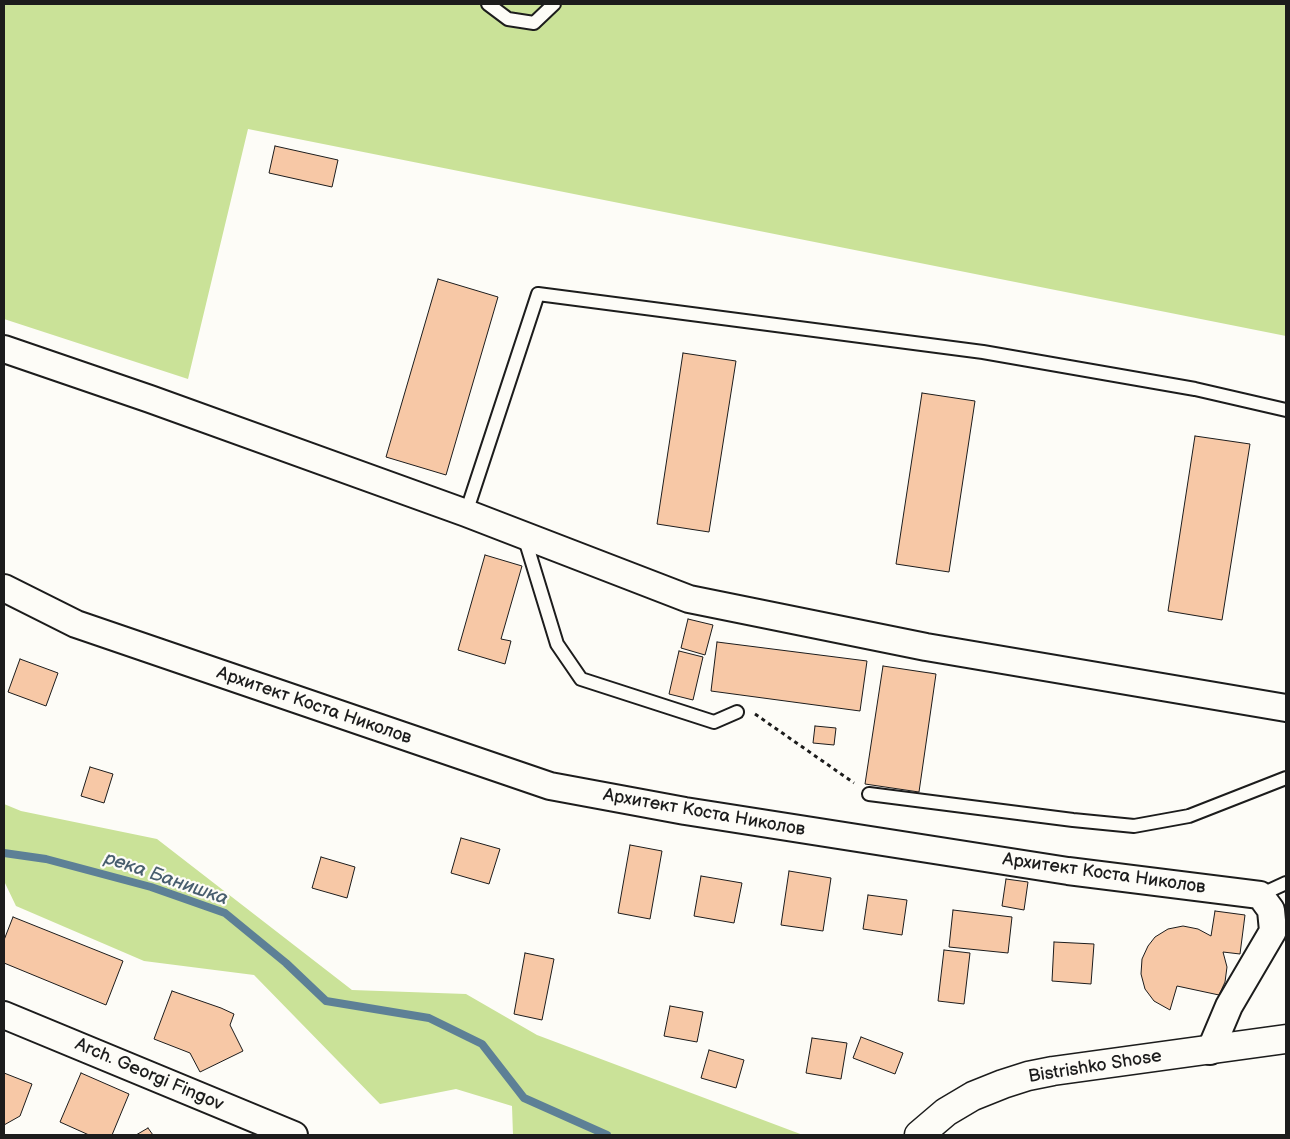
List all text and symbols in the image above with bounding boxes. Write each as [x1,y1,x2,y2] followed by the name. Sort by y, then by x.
[214,662,414,750] street label: Архитект Коста Николов
[601,785,807,841] street label: Архитект Коста Николов
[101,847,231,911] water label: река Банишка
[1001,849,1207,899] street label: Архитект Коста Николов
[71,1034,227,1116] street label: Arch. Georgi Fingov
[1027,1046,1163,1088] street label: Bistrishko Shose

